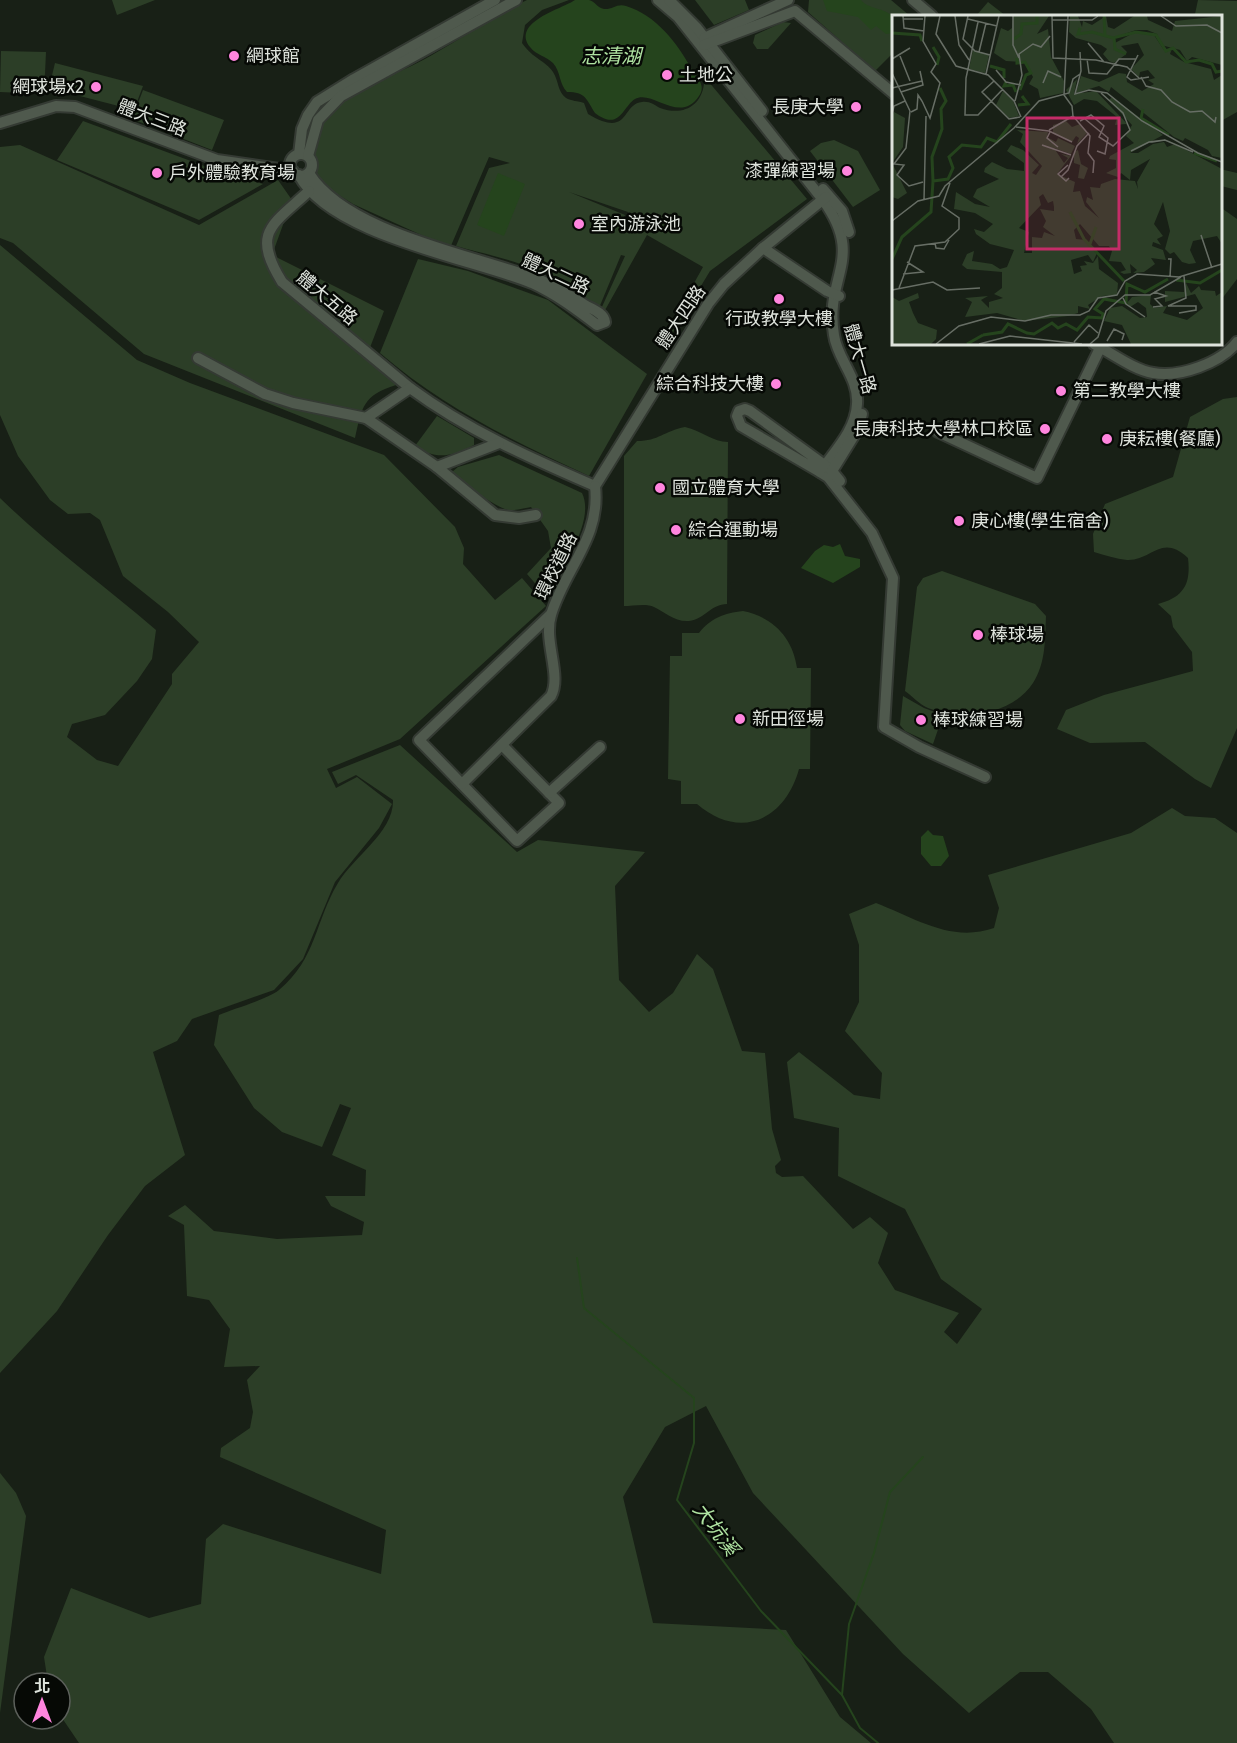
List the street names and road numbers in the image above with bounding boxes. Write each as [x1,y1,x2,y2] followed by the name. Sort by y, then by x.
[114,95,190,141] street label: 體大三路
[519,249,593,299] street label: 體大二路
[292,266,362,330] street label: 體大五路
[652,281,710,353] street label: 體大四路
[840,321,880,397] street label: 體大一路
[530,529,582,603] street label: 環校道路

